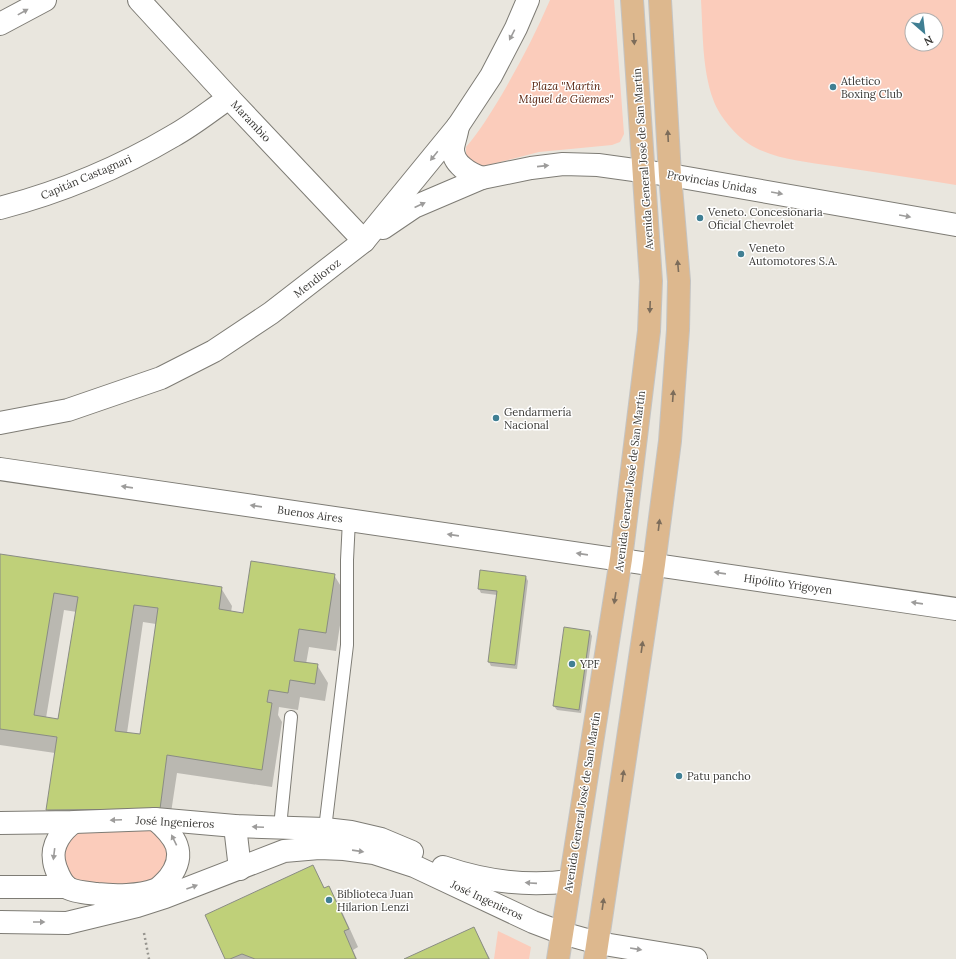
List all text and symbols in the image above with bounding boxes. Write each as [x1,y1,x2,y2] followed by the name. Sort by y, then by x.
[17,9,29,16] one-way arrow
[904,12,944,52] north arrow
[509,30,515,41] one-way arrow
[631,33,638,45] one-way arrow
[921,33,936,49] text: N
[630,67,656,251] street label: Avenida General José de San Martín
[840,74,902,101] place label: Atletico Boxing Club
[519,79,614,106] park label: Plaza "Martín Miguel de Güemes"
[828,82,838,92] marker: Atletico Boxing Club
[228,97,274,145] street label: Marambio
[664,130,671,142] one-way arrow
[429,150,438,161] one-way arrow
[38,152,134,202] street label: Capitán Castagnari
[537,163,549,170] one-way arrow
[666,167,758,197] street label: Provincias Unidas
[771,191,783,197] one-way arrow
[414,202,426,208] one-way arrow
[707,205,823,232] place label: Veneto. Concesionaria Oficial Chevrolet
[695,213,705,223] marker: Veneto. Concesionaria Oficial Chevrolet
[899,213,912,219] one-way arrow
[748,241,838,268] place label: Veneto Automotores S.A.
[736,249,746,259] marker: Veneto Automotores S.A.
[291,255,343,301] street label: Mendioroz
[675,260,681,272] one-way arrow
[647,301,653,314] one-way arrow
[612,389,648,573] street label: Avenida General José de San Martín
[670,390,677,402] one-way arrow
[504,405,572,432] place label: Gendarmería Nacional
[491,413,501,423] marker: Gendarmería Nacional
[121,484,133,490] one-way arrow
[276,502,344,526] street label: Buenos Aires
[249,503,262,509] one-way arrow
[656,519,662,531] one-way arrow
[447,532,460,538] one-way arrow
[576,551,588,557] one-way arrow
[714,570,726,576] one-way arrow
[743,571,834,597] street label: Hipólito Yrigoyen
[611,592,617,604] one-way arrow
[911,600,924,606] one-way arrow
[639,641,645,653] one-way arrow
[579,657,600,671] place label: YPF
[567,659,577,669] marker: YPF
[561,711,603,894] street label: Avenida General José de San Martín
[620,769,626,782] one-way arrow
[687,769,751,783] place label: Patu pancho
[674,771,684,781] marker: Patu pancho
[134,813,215,831] street label: José Ingenieros
[110,817,122,824] one-way arrow
[252,823,264,830] one-way arrow
[171,835,177,846] one-way arrow
[51,848,58,860] one-way arrow
[352,848,364,854] one-way arrow
[447,877,526,923] street label: José Ingenieros
[525,880,537,887] one-way arrow
[186,884,198,890] one-way arrow
[337,887,414,914] place label: Biblioteca Juan Hilarion Lenzi
[324,895,334,905] marker: Biblioteca Juan Hilarion Lenzi
[601,898,607,910] one-way arrow
[33,919,46,925] one-way arrow
[630,946,642,952] one-way arrow

